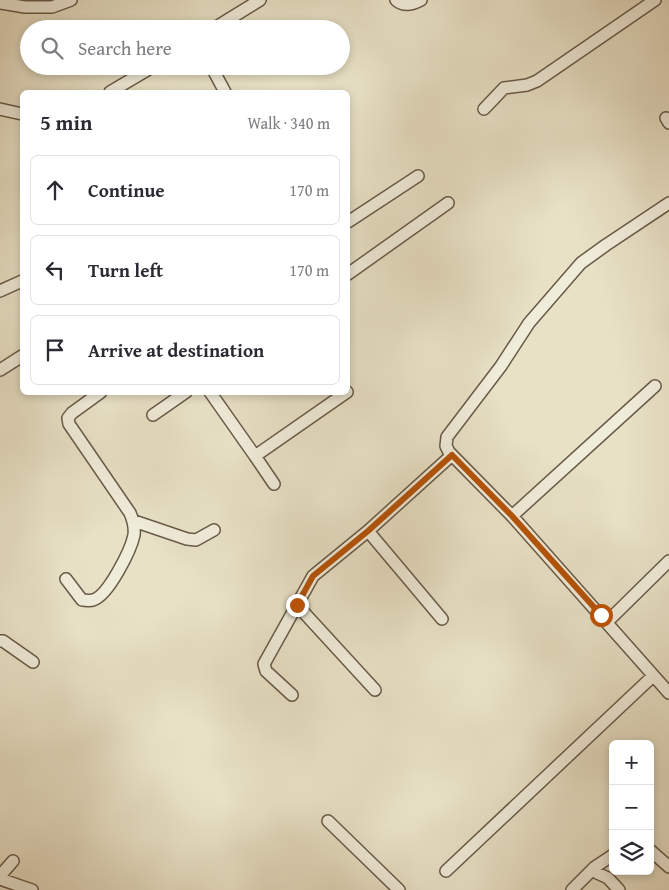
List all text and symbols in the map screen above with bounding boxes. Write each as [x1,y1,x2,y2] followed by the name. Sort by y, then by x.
[20,20,350,75] search box
[38,34,66,62] icon: search
[78,34,172,62] text: Search here
[40,107,92,138] text: 5 min
[247,111,330,135] text: Walk · 340 m
[41,176,69,204] icon: ahead
[88,176,165,204] text: Continue
[289,178,329,202] text: 170 m
[41,256,69,284] icon: left
[88,256,163,284] text: Turn left
[289,258,329,282] text: 170 m
[41,336,69,364] icon: arrive
[88,336,264,364] text: Arrive at destination
[286,594,309,617] route end
[590,604,613,627] route start
[609,740,654,875] map controls
[609,740,654,785] button: +
[609,785,654,830] button: −
[609,830,654,875] button: layers

